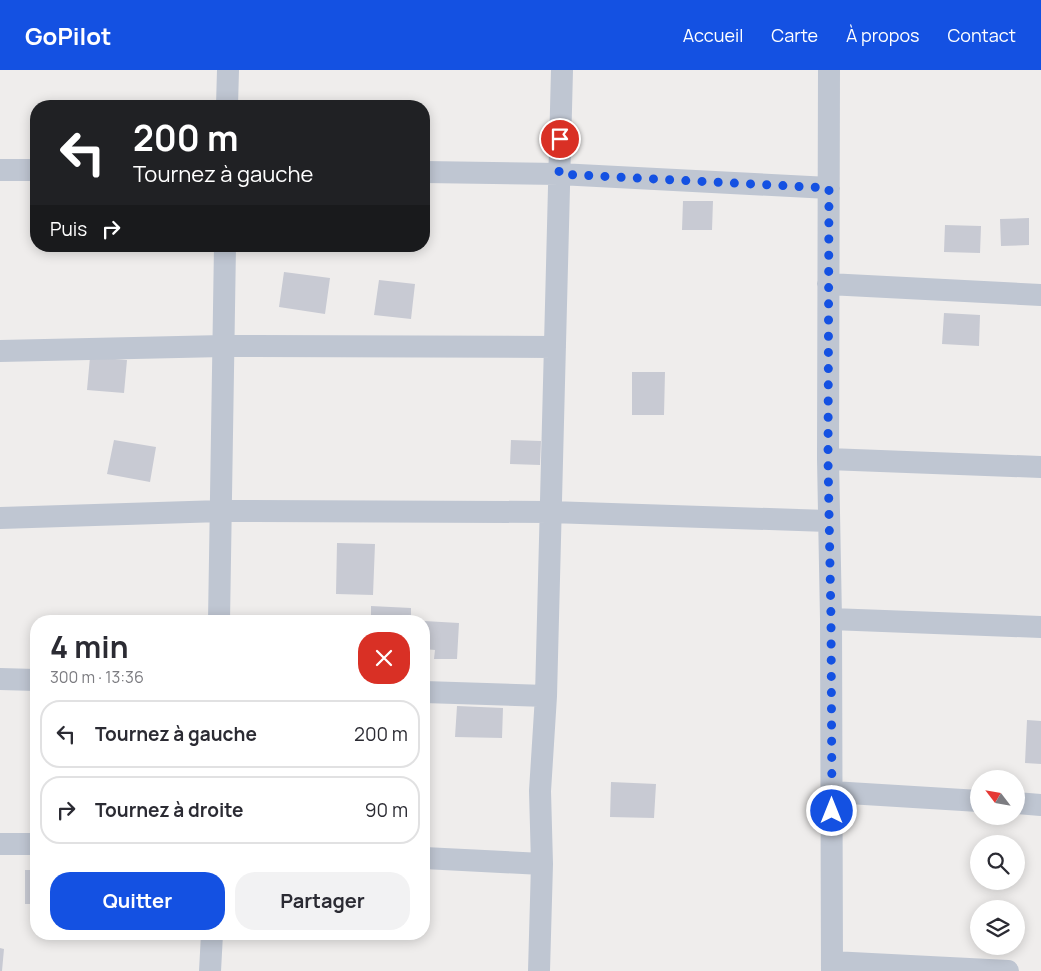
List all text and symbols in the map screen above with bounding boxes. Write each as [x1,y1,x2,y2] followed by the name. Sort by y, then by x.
[25,19,111,52] text: GoPilot
[683,23,743,47] text: Accueil
[771,23,818,47] text: Carte
[846,23,919,47] text: À propos
[947,23,1016,47] text: Contact
[133,114,238,162] text: 200 m
[539,118,581,160] pin
[50,120,115,185] icon: left
[546,125,574,153] icon: arrive
[133,159,313,189] text: Tournez à gauche
[97,215,125,243] icon: right
[50,216,87,242] text: Puis
[50,626,128,667] text: 4 min
[358,632,410,684] button: close
[50,666,144,688] text: 300 m · 13:36
[52,720,80,748] icon: left
[95,721,257,747] text: Tournez à gauche
[354,721,408,747] text: 200 m
[970,770,1025,825] north arrow
[970,770,1025,955] map controls
[805,784,857,836] position arrow
[52,796,80,824] icon: right
[95,797,243,823] text: Tournez à droite
[365,797,408,823] text: 90 m
[970,835,1025,890] button: search
[50,872,225,930] button: Quitter
[235,872,410,930] button: Partager
[970,900,1025,955] button: layers

